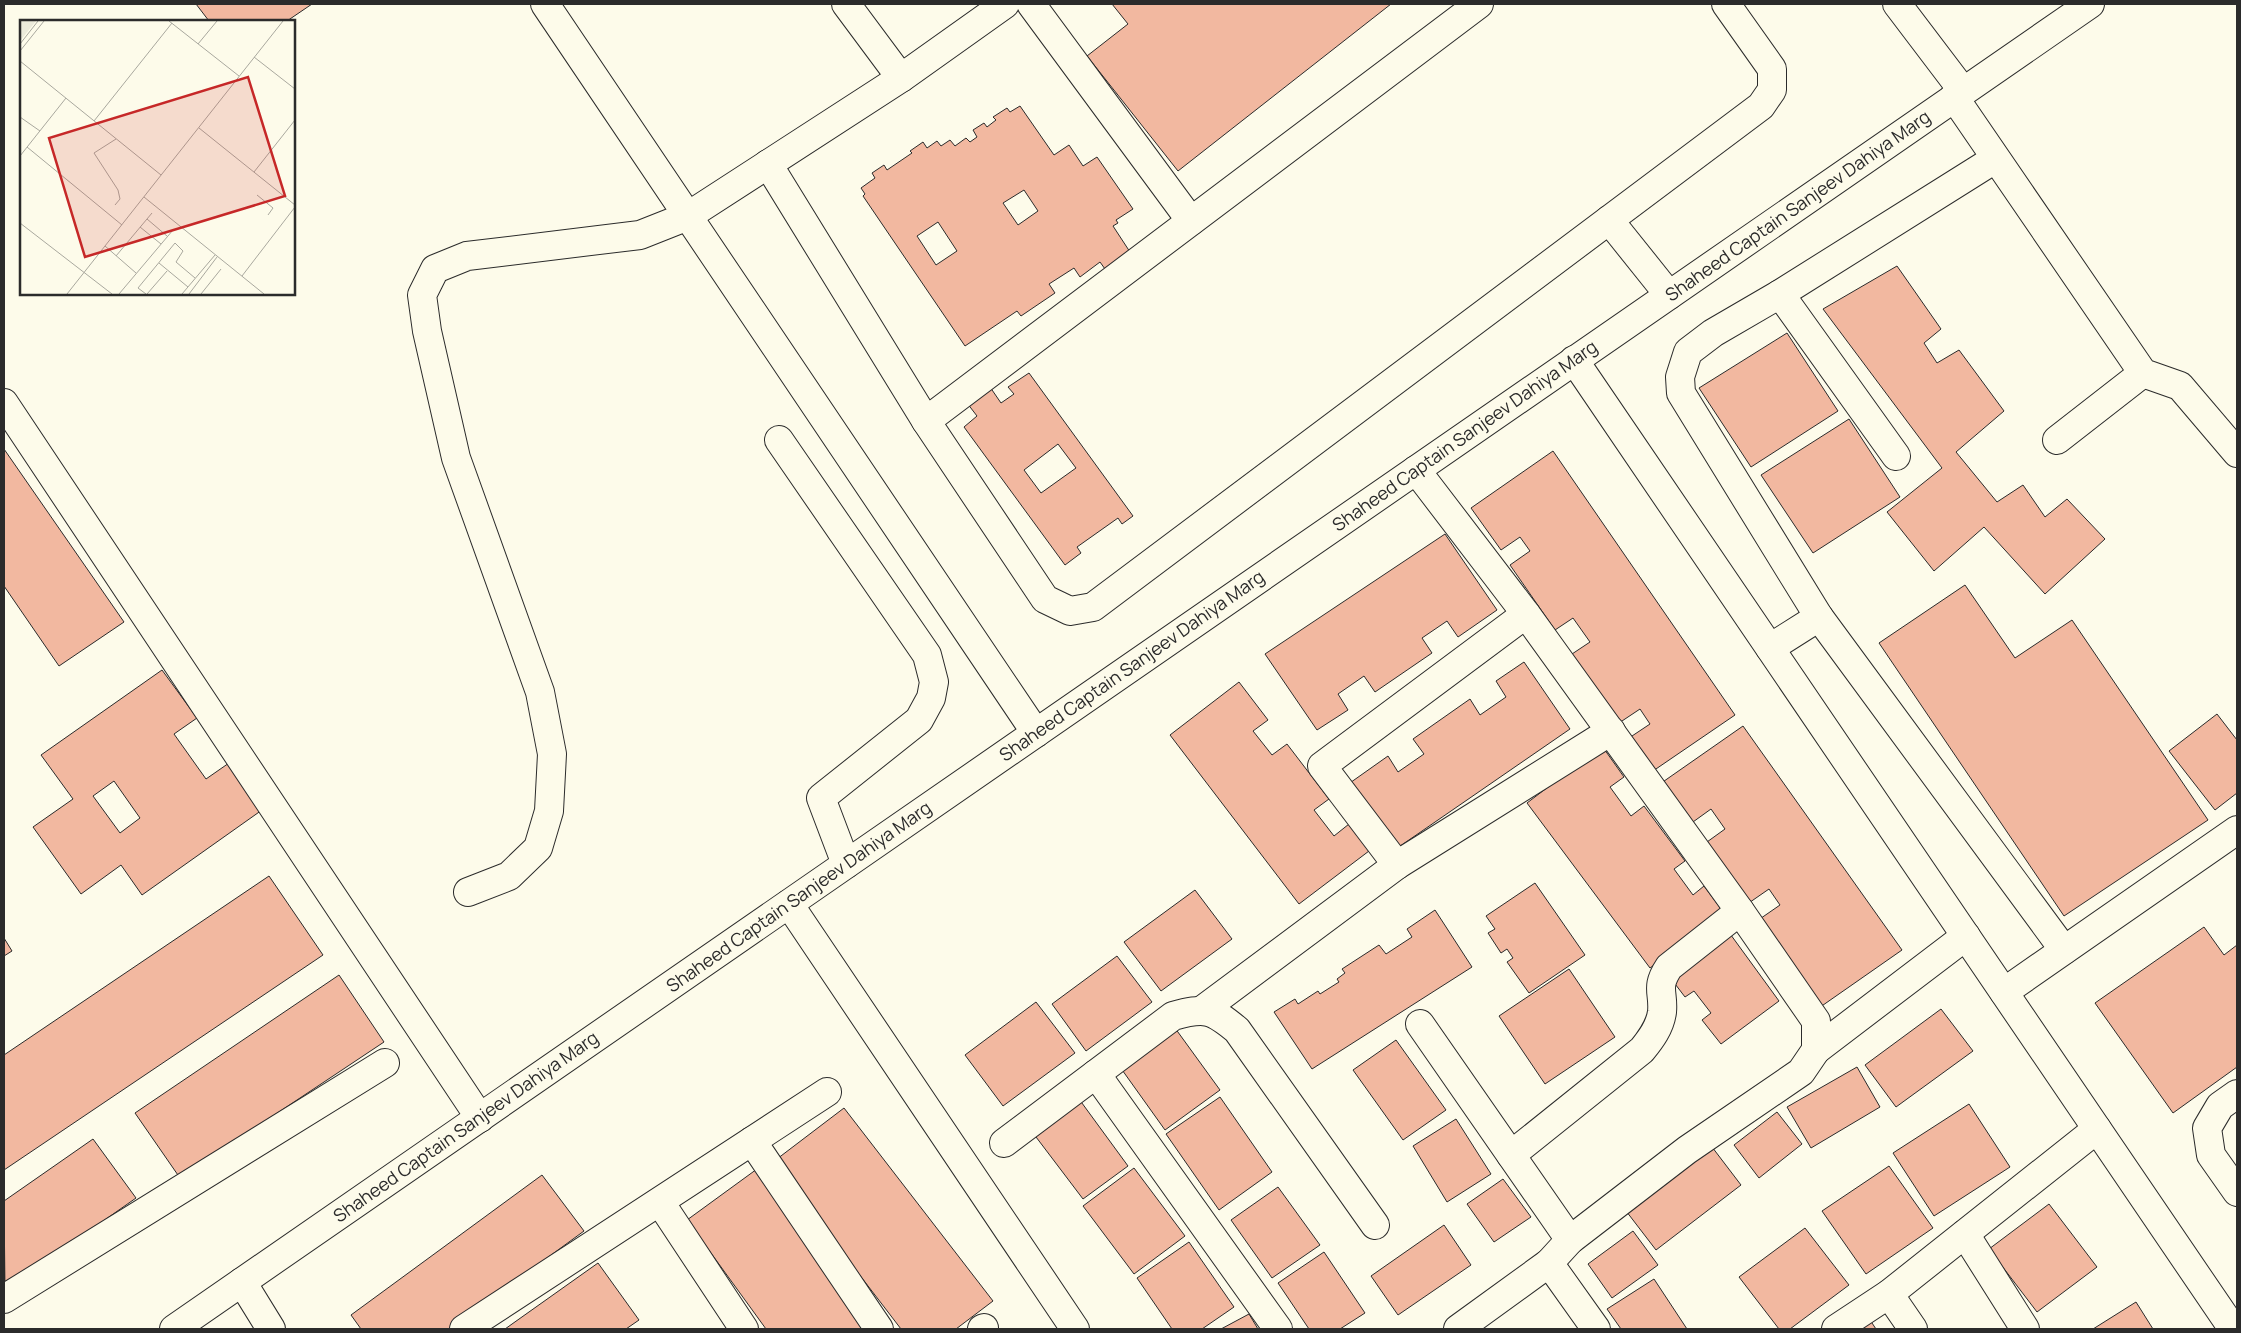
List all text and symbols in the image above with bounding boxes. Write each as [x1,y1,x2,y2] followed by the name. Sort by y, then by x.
[20,20,295,295] inset map
[1660,104,1935,306] street label: Shaheed Captain Sanjeev Dahiya Marg
[1327,334,1602,536] street label: Shaheed Captain Sanjeev Dahiya Marg
[994,564,1269,766] street label: Shaheed Captain Sanjeev Dahiya Marg
[661,795,936,997] street label: Shaheed Captain Sanjeev Dahiya Marg
[328,1025,603,1227] street label: Shaheed Captain Sanjeev Dahiya Marg

